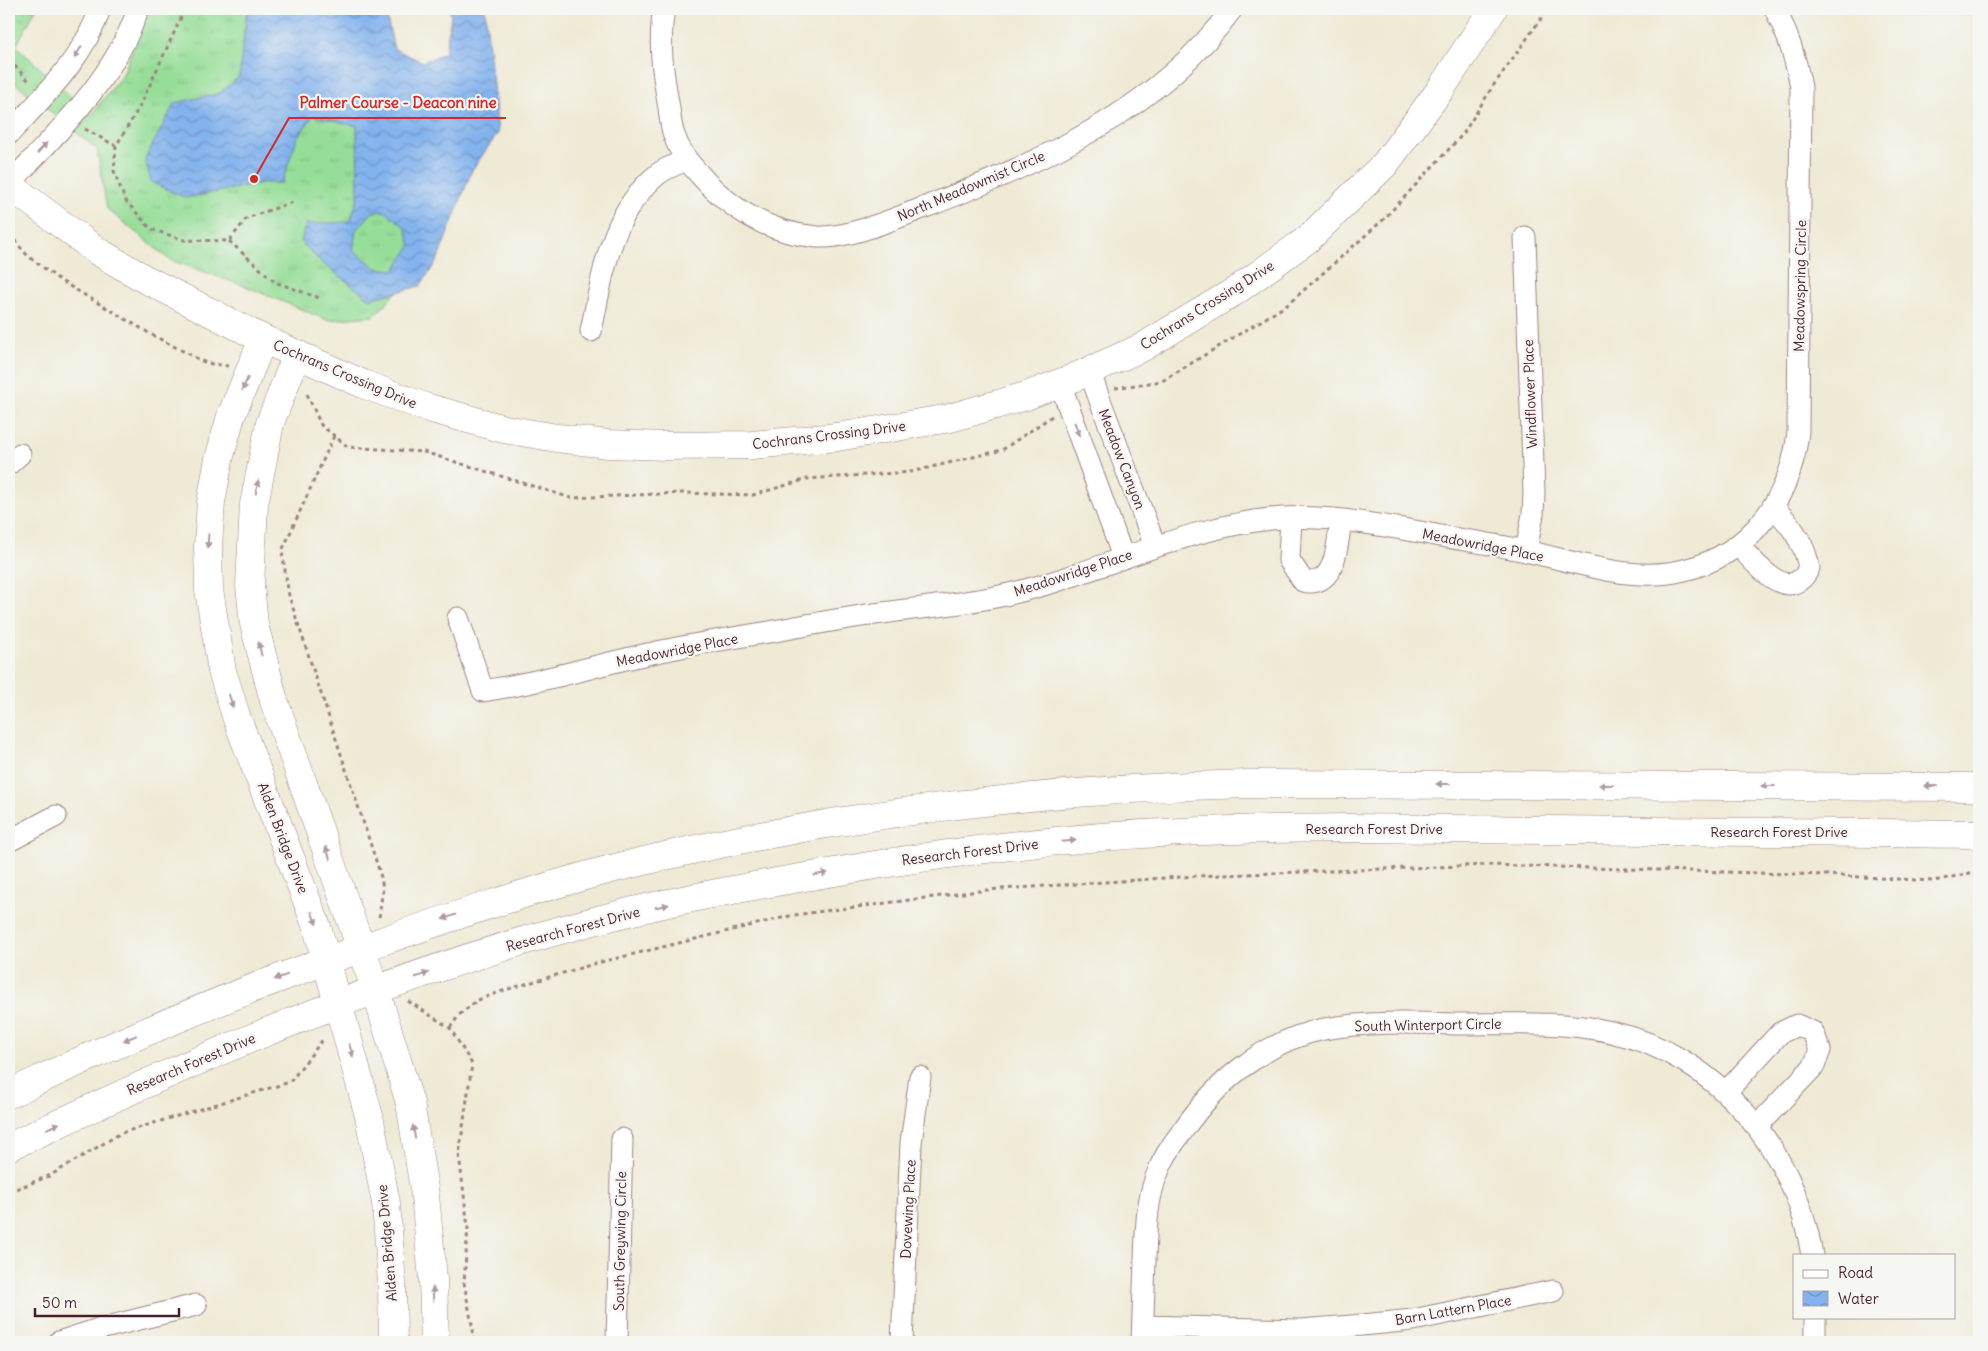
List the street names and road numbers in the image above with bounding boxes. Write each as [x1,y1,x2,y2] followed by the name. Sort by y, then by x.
[894,147,1048,225] street label: North Meadowmist Circle
[1790,220,1810,352] street label: Meadowspring Circle
[1137,256,1277,354] street label: Cochrans Crossing Drive
[270,336,420,412] street label: Cochrans Crossing Drive
[1519,339,1541,449] street label: Windflower Place
[1095,406,1149,512] street label: Meadow Canyon
[751,417,907,453] street label: Cochrans Crossing Drive
[1421,524,1545,566] street label: Meadowridge Place
[1011,545,1135,601] street label: Meadowridge Place
[615,629,739,671] street label: Meadowridge Place
[254,780,312,896] street label: Alden Bridge Drive
[1305,820,1443,838] street label: Research Forest Drive
[1710,823,1848,841] street label: Research Forest Drive
[901,835,1039,869] street label: Research Forest Drive
[504,902,642,956] street label: Research Forest Drive
[1354,1015,1502,1035] street label: South Winterport Circle
[124,1029,258,1099] street label: Research Forest Drive
[896,1159,920,1259] street label: Dovewing Place
[610,1171,630,1311] street label: South Greywing Circle
[373,1184,401,1302] street label: Alden Bridge Drive
[1393,1291,1513,1329] street label: Barn Lattern Place

